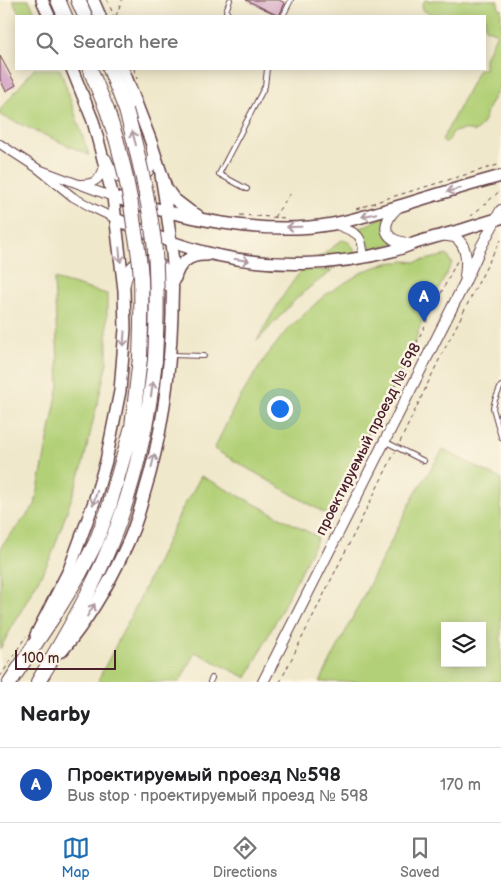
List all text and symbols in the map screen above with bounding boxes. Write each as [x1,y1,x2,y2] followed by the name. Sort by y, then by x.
[15,15,486,70] search box
[33,29,61,57] icon: search
[73,31,178,54] text: Search here
[129,131,138,147] one-way arrow
[447,185,463,195] one-way arrow
[361,211,377,220] one-way arrow
[286,222,302,232] one-way arrow
[115,246,125,262] one-way arrow
[234,255,250,265] one-way arrow
[408,281,440,322] pin: A
[120,331,129,347] one-way arrow
[312,340,425,539] street label: проектируемый проезд № 598
[147,381,157,397] one-way arrow
[267,396,293,422] your location
[149,454,158,470] one-way arrow
[89,490,99,506] one-way arrow
[87,604,97,618] one-way arrow
[441,622,486,667] map controls
[441,622,486,667] button: layers
[15,647,116,670] scale bar
[22,650,59,667] text: 100 m
[20,702,90,727] text: Nearby
[67,764,341,787] text: Проектируемый проезд №598
[31,776,41,795] text: A
[440,776,481,795] text: 170 m
[67,787,368,806] text: Bus stop · проектируемый проезд № 598
[62,834,90,881] tab: Map
[213,834,277,881] tab: Directions
[400,834,439,881] tab: Saved

